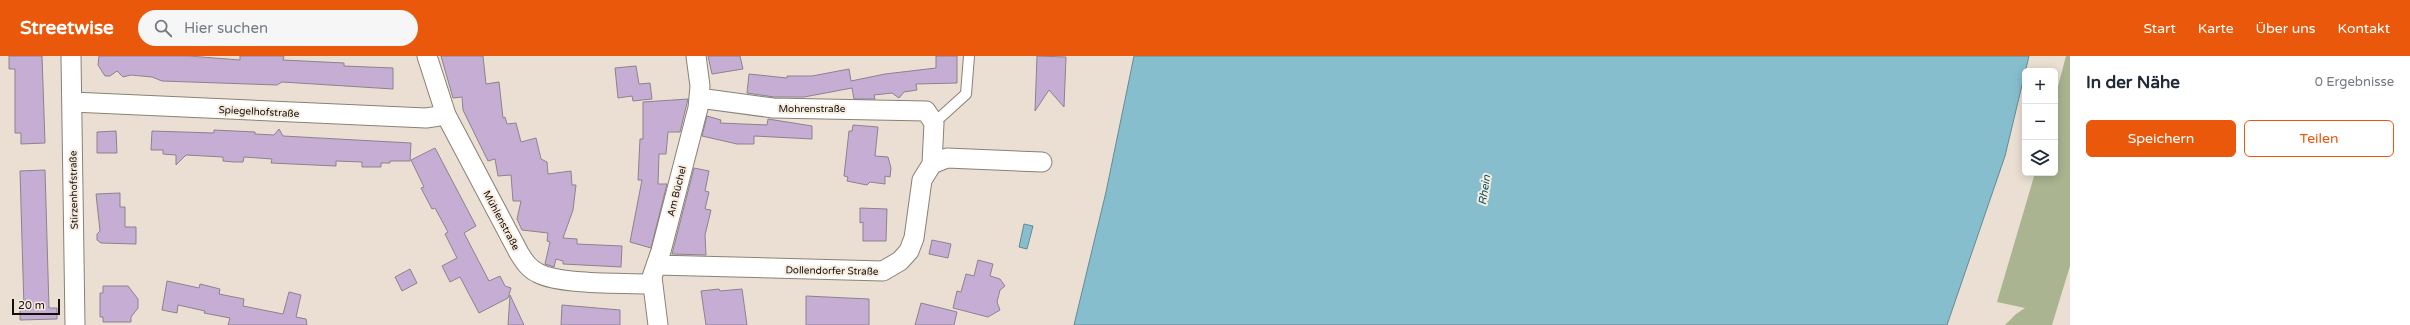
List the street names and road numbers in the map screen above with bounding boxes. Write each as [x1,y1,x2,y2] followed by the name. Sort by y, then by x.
[779,103,846,115] street label: Mohrenstraße
[218,104,300,120] street label: Spiegelhofstraße
[67,150,81,229] street label: Stirzenhofstraße
[665,165,689,218] street label: Am Büchel
[480,189,522,253] street label: Mühlenstraße
[785,264,879,278] street label: Dollendorfer Straße

